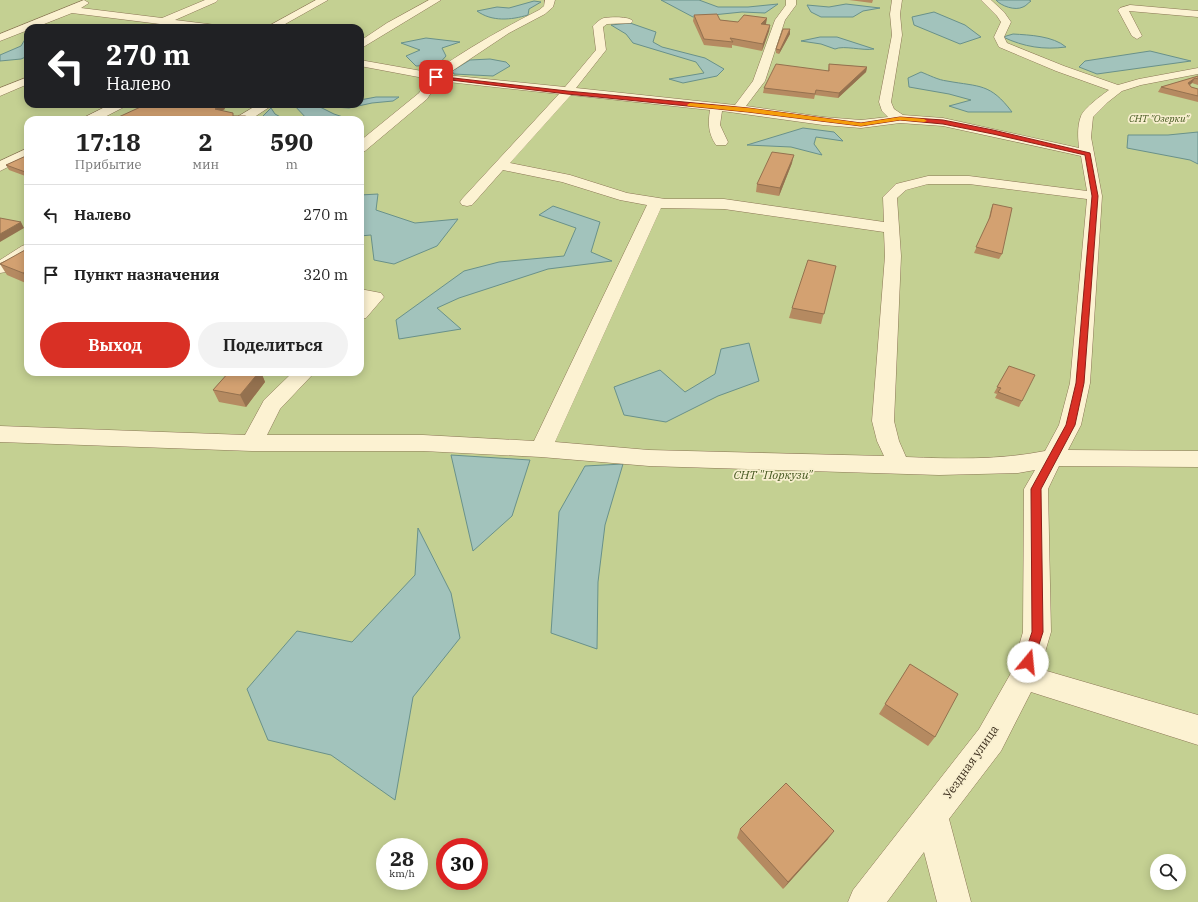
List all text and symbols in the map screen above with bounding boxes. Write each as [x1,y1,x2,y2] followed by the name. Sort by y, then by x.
[106,36,190,73] text: 270 m
[40,40,92,92] icon: left
[419,60,453,94] pin
[425,66,447,88] icon: arrive
[106,72,171,95] text: Налево
[1129,112,1190,125] park label: СНТ "Озерки"
[76,126,141,158] text: 17:18
[199,126,213,158] text: 2
[270,126,313,158] text: 590
[75,156,141,173] text: Прибытие
[192,156,219,173] text: мин
[285,156,298,173] text: m
[40,204,62,226] icon: left
[74,205,131,224] text: Налево
[303,205,348,224] text: 270 m
[40,264,62,286] icon: arrive
[74,265,220,284] text: Пункт назначения
[303,265,348,284] text: 320 m
[40,322,190,368] button: Выход
[198,322,348,368] button: Поделиться
[734,467,814,482] park label: СНТ "Поркузи"
[1007,641,1049,683] position arrow
[940,722,1002,801] street label: Уездная улица
[436,838,488,890] speed limit sign: 30
[390,845,414,872] text: 28
[1150,854,1186,890] map controls
[1150,854,1186,890] button: search
[389,867,415,880] text: km/h

